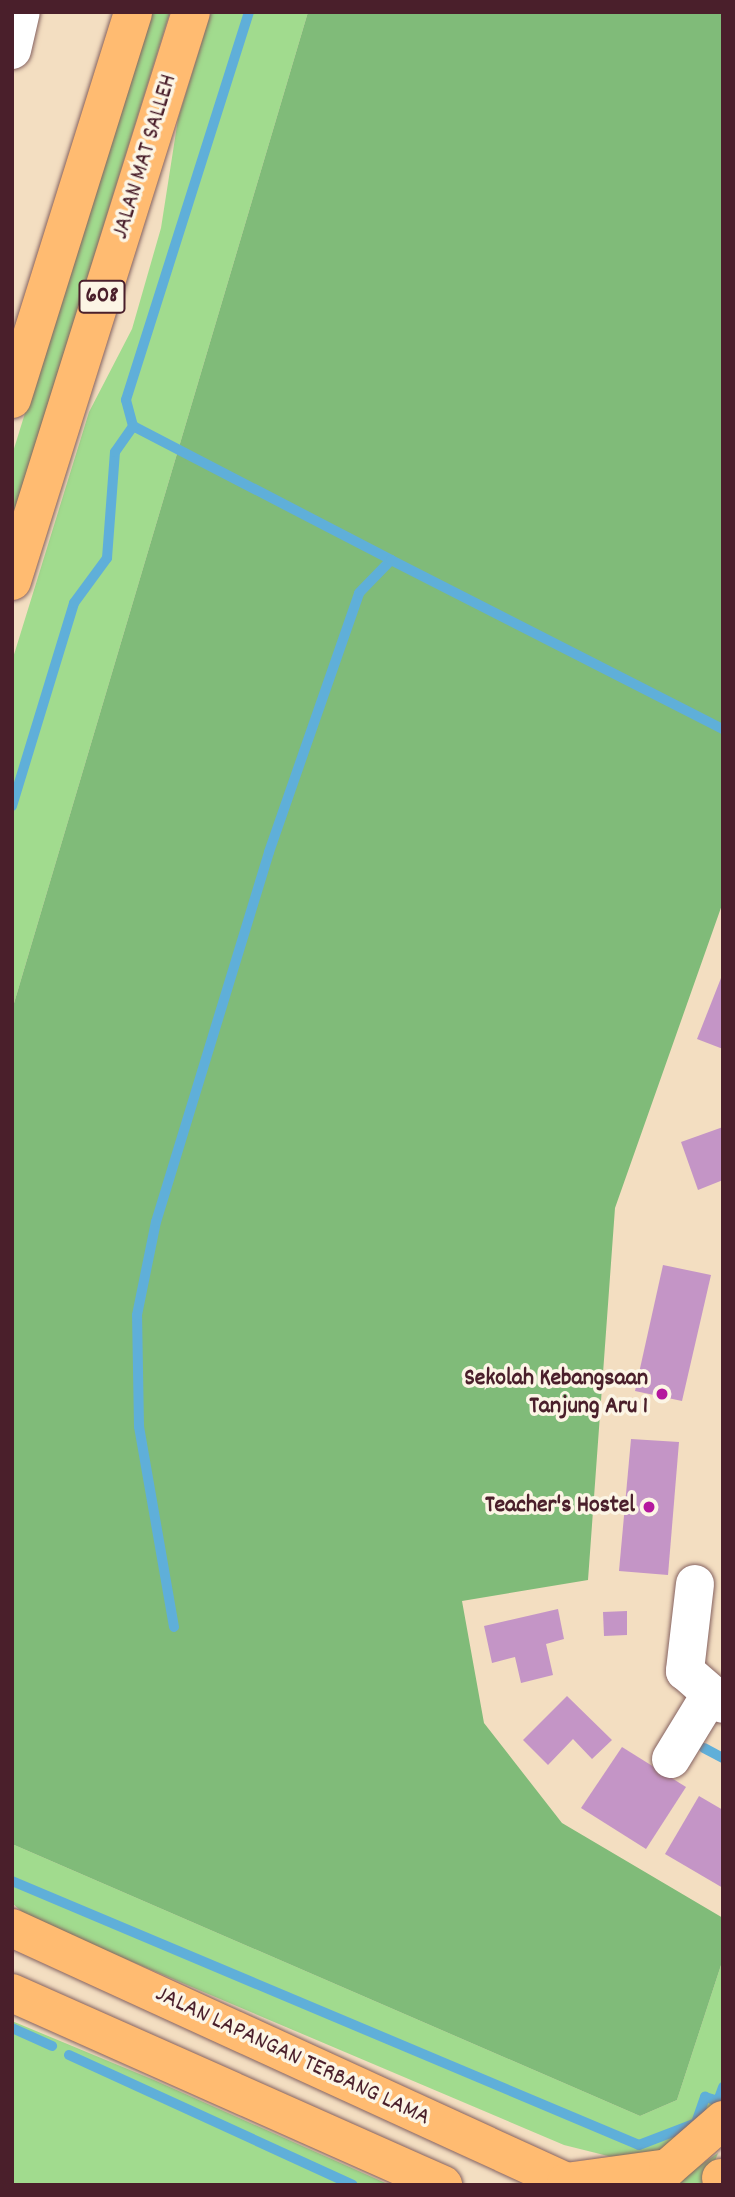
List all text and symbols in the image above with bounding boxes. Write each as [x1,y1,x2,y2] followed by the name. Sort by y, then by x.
[107,71,185,243] street label: JALAN MAT SALLEH
[78,278,126,316] road number: 608
[464,1366,648,1422] place label: Sekolah Kebangsaan Tanjung Aru 1
[654,1386,670,1402] marker: Sekolah Kebangsaan Tanjung Aru 1
[485,1493,635,1521] place label: Teacher's Hostel
[641,1499,657,1515] marker: Teacher's Hostel
[150,1981,434,2133] street label: JALAN LAPANGAN TERBANG LAMA

